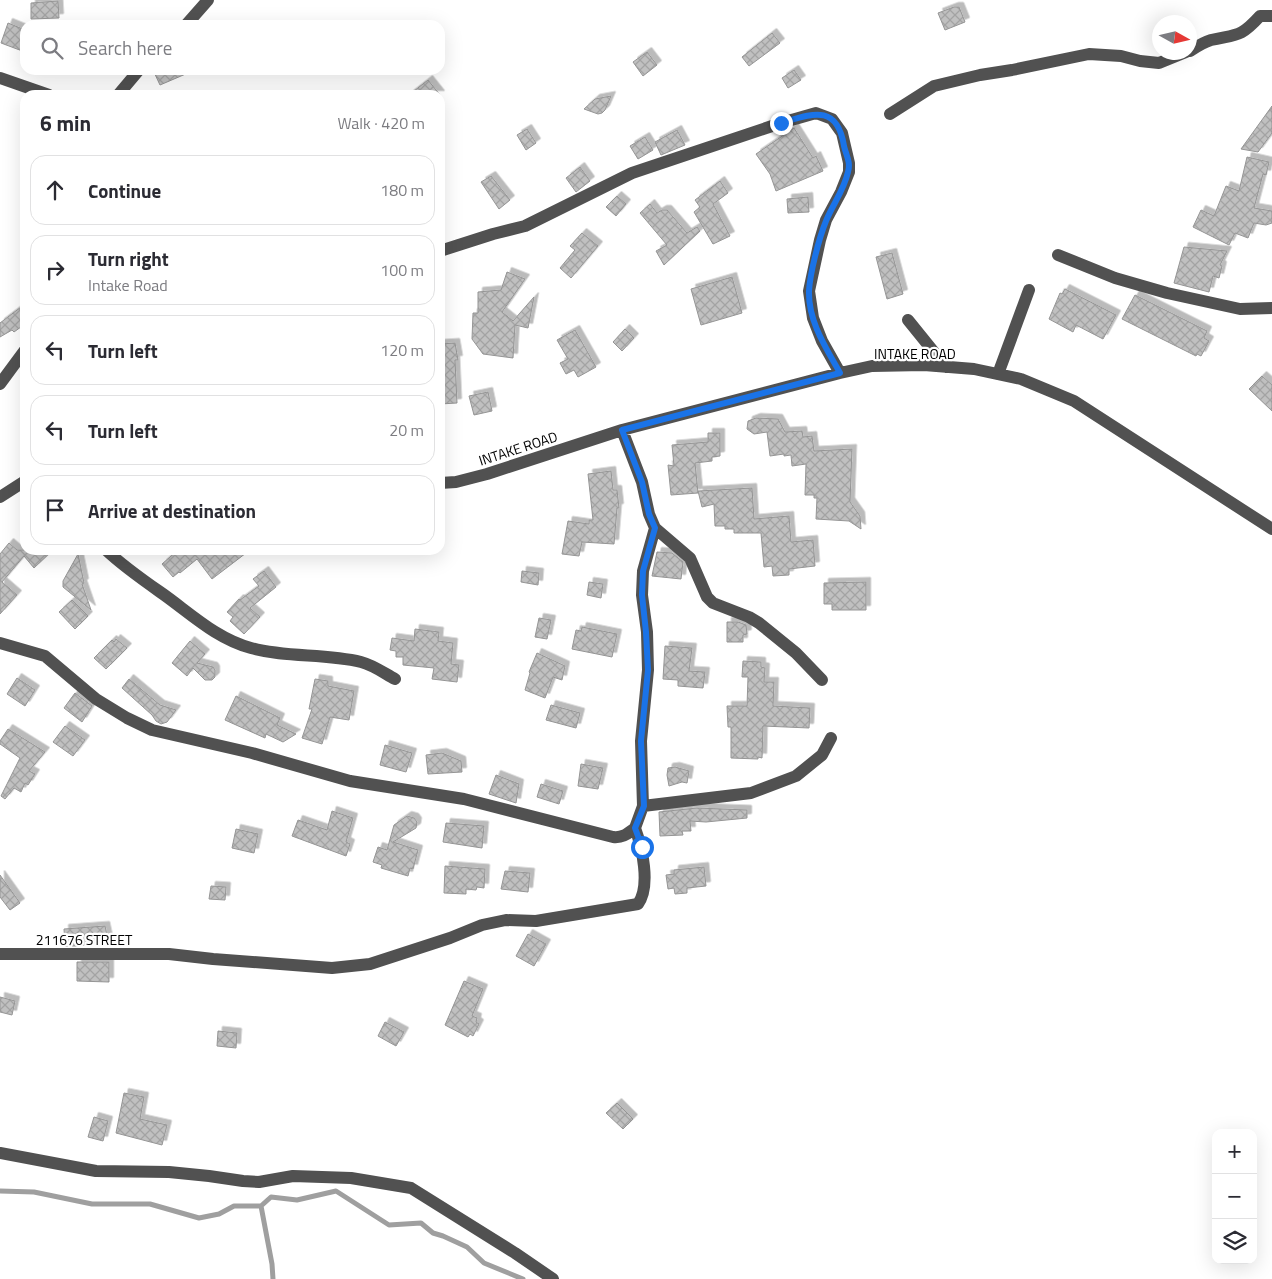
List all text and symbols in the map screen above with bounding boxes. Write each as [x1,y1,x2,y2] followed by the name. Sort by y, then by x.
[1152,15,1197,60] north arrow
[20,20,445,75] search box
[78,33,172,62] text: Search here
[38,34,66,62] icon: search
[40,107,91,139] text: 6 min
[337,111,425,135] text: Walk · 420 m
[770,112,793,135] route end
[41,176,69,204] icon: ahead
[88,176,161,205] text: Continue
[380,178,424,202] text: 180 m
[88,244,169,273] text: Turn right
[41,256,69,284] icon: right
[380,258,424,282] text: 100 m
[88,273,168,297] text: Intake Road
[41,336,69,364] icon: left
[88,336,158,365] text: Turn left
[380,338,424,362] text: 120 m
[874,343,956,364] street label: INTAKE ROAD
[41,416,69,444] icon: left
[88,416,158,445] text: Turn left
[389,418,424,442] text: 20 m
[476,425,560,471] street label: INTAKE ROAD
[41,496,69,524] icon: arrive
[88,496,256,525] text: Arrive at destination
[631,836,654,859] route start
[36,929,133,950] street label: 211676 STREET
[1212,1129,1257,1264] map controls
[1212,1129,1257,1174] button: +
[1212,1174,1257,1219] button: −
[1212,1219,1257,1264] button: layers

